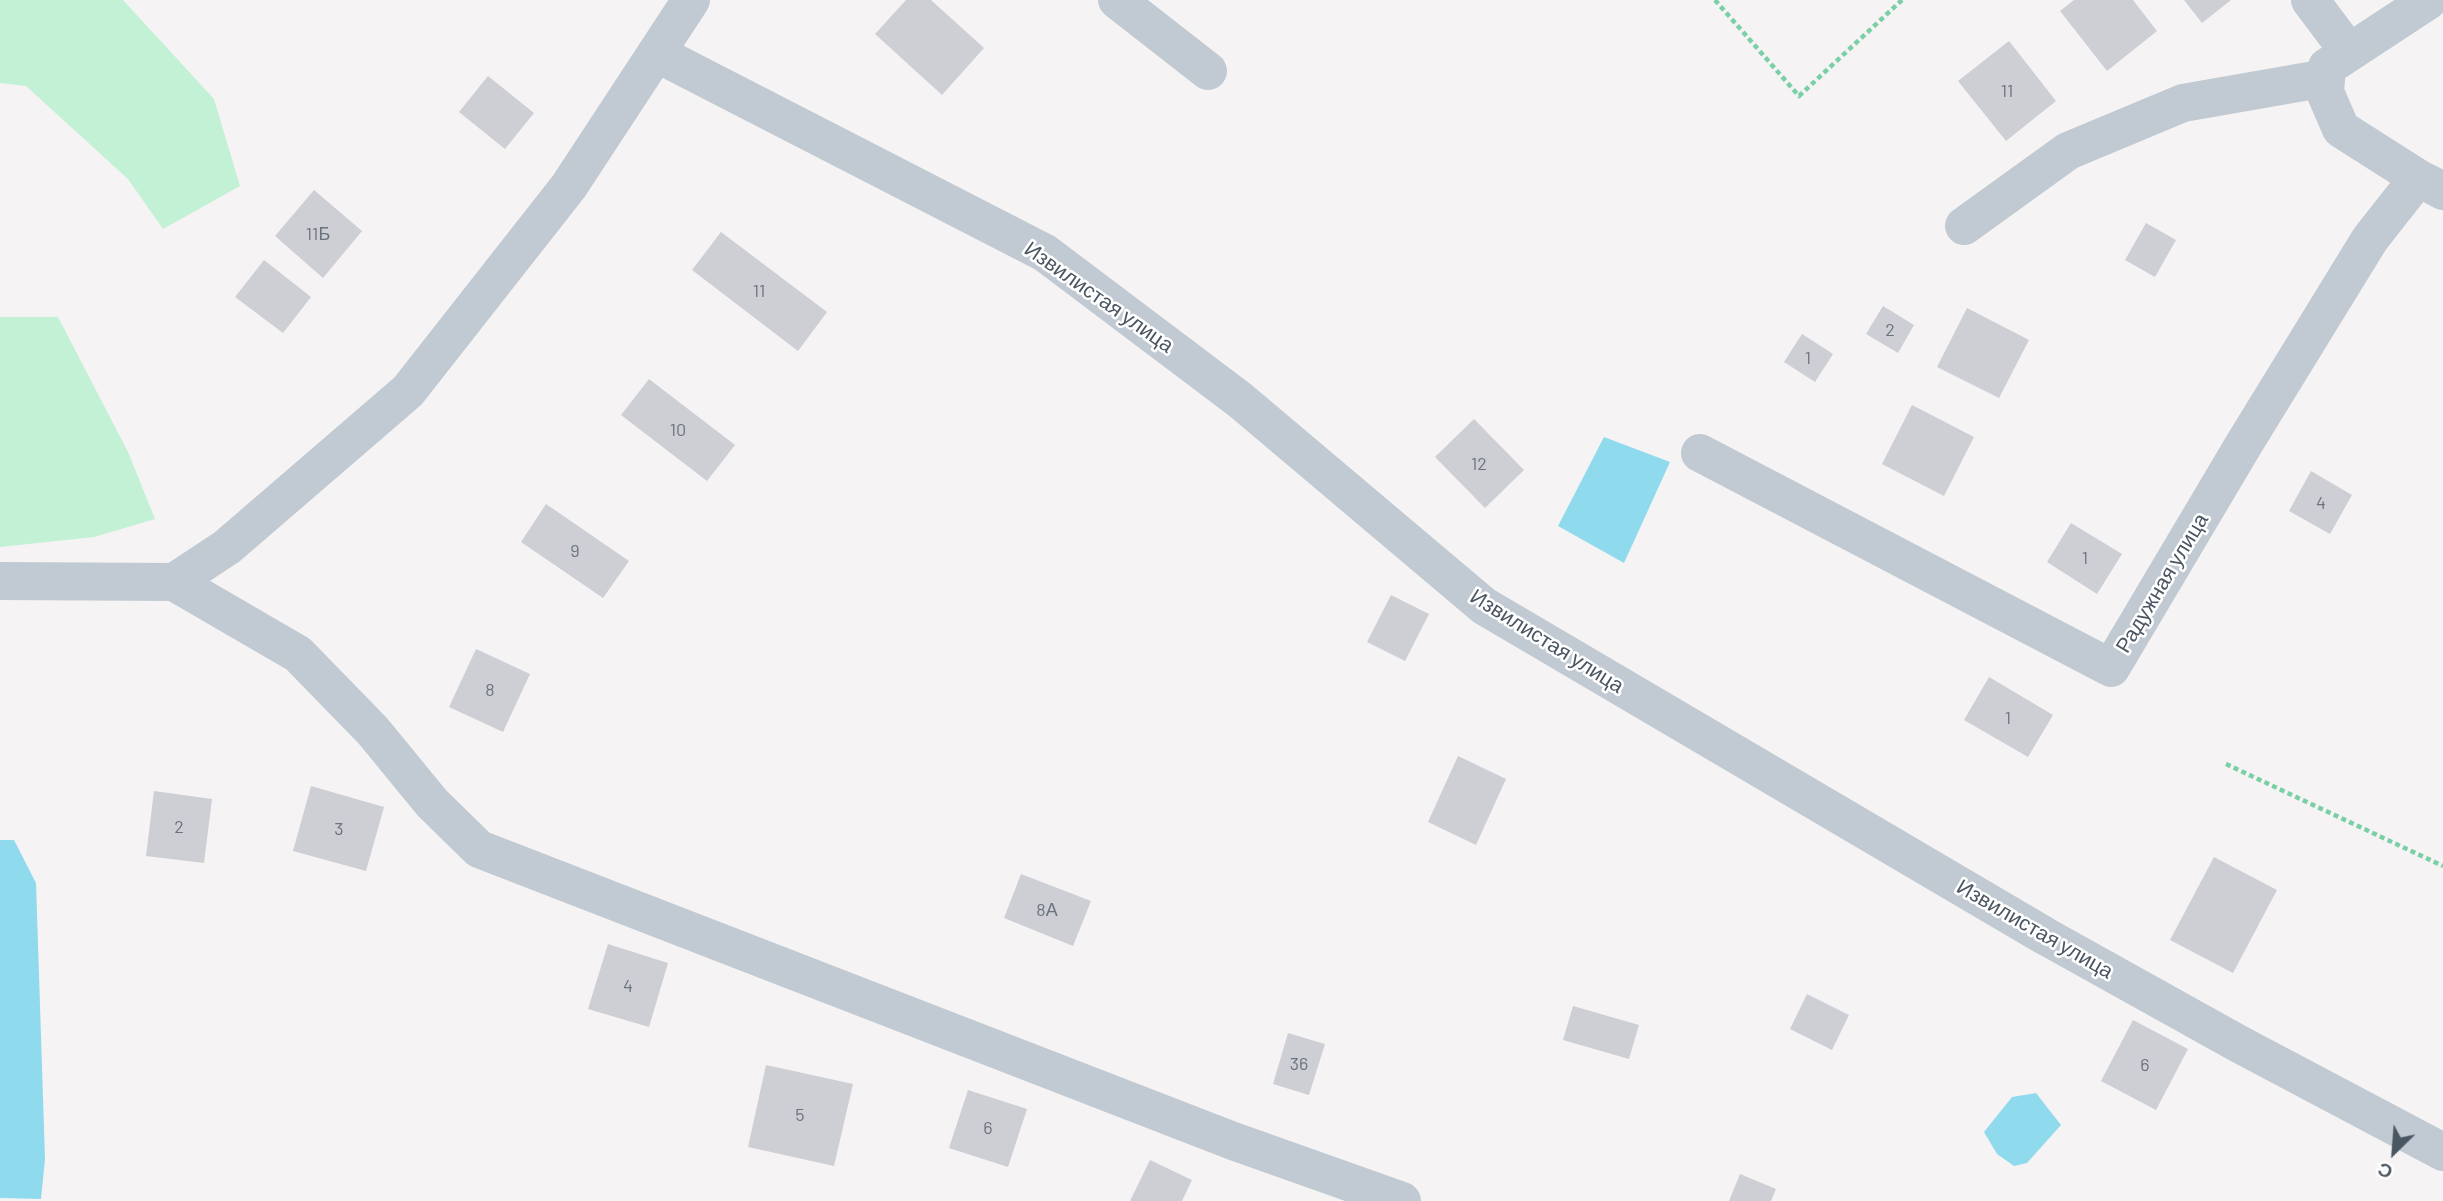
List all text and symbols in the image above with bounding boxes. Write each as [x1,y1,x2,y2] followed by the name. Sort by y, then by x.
[2001,80,2013,102] house number: 11
[306,223,330,245] house number: 11Б
[1020,236,1178,358] street label: Извилистая улица
[753,280,765,302] house number: 11
[1885,319,1895,341] house number: 2
[1805,347,1811,369] house number: 1
[670,419,686,441] house number: 10
[1471,453,1487,475] house number: 12
[2316,492,2326,514] house number: 4
[2110,509,2214,657] street label: Радужная улица
[570,540,580,562] house number: 9
[2082,547,2088,569] house number: 1
[1466,584,1628,698] street label: Извилистая улица
[485,679,495,701] house number: 8
[2005,707,2011,729] house number: 1
[174,816,184,838] house number: 2
[334,818,344,840] house number: 3
[1952,874,2118,984] street label: Извилистая улица
[1036,899,1058,921] house number: 8А
[623,975,633,997] house number: 4
[1290,1053,1308,1075] house number: 36
[2140,1054,2150,1076] house number: 6
[795,1104,805,1126] house number: 5
[983,1117,993,1139] house number: 6
[2359,1117,2429,1187] north arrow
[2374,1158,2396,1185] text: С

